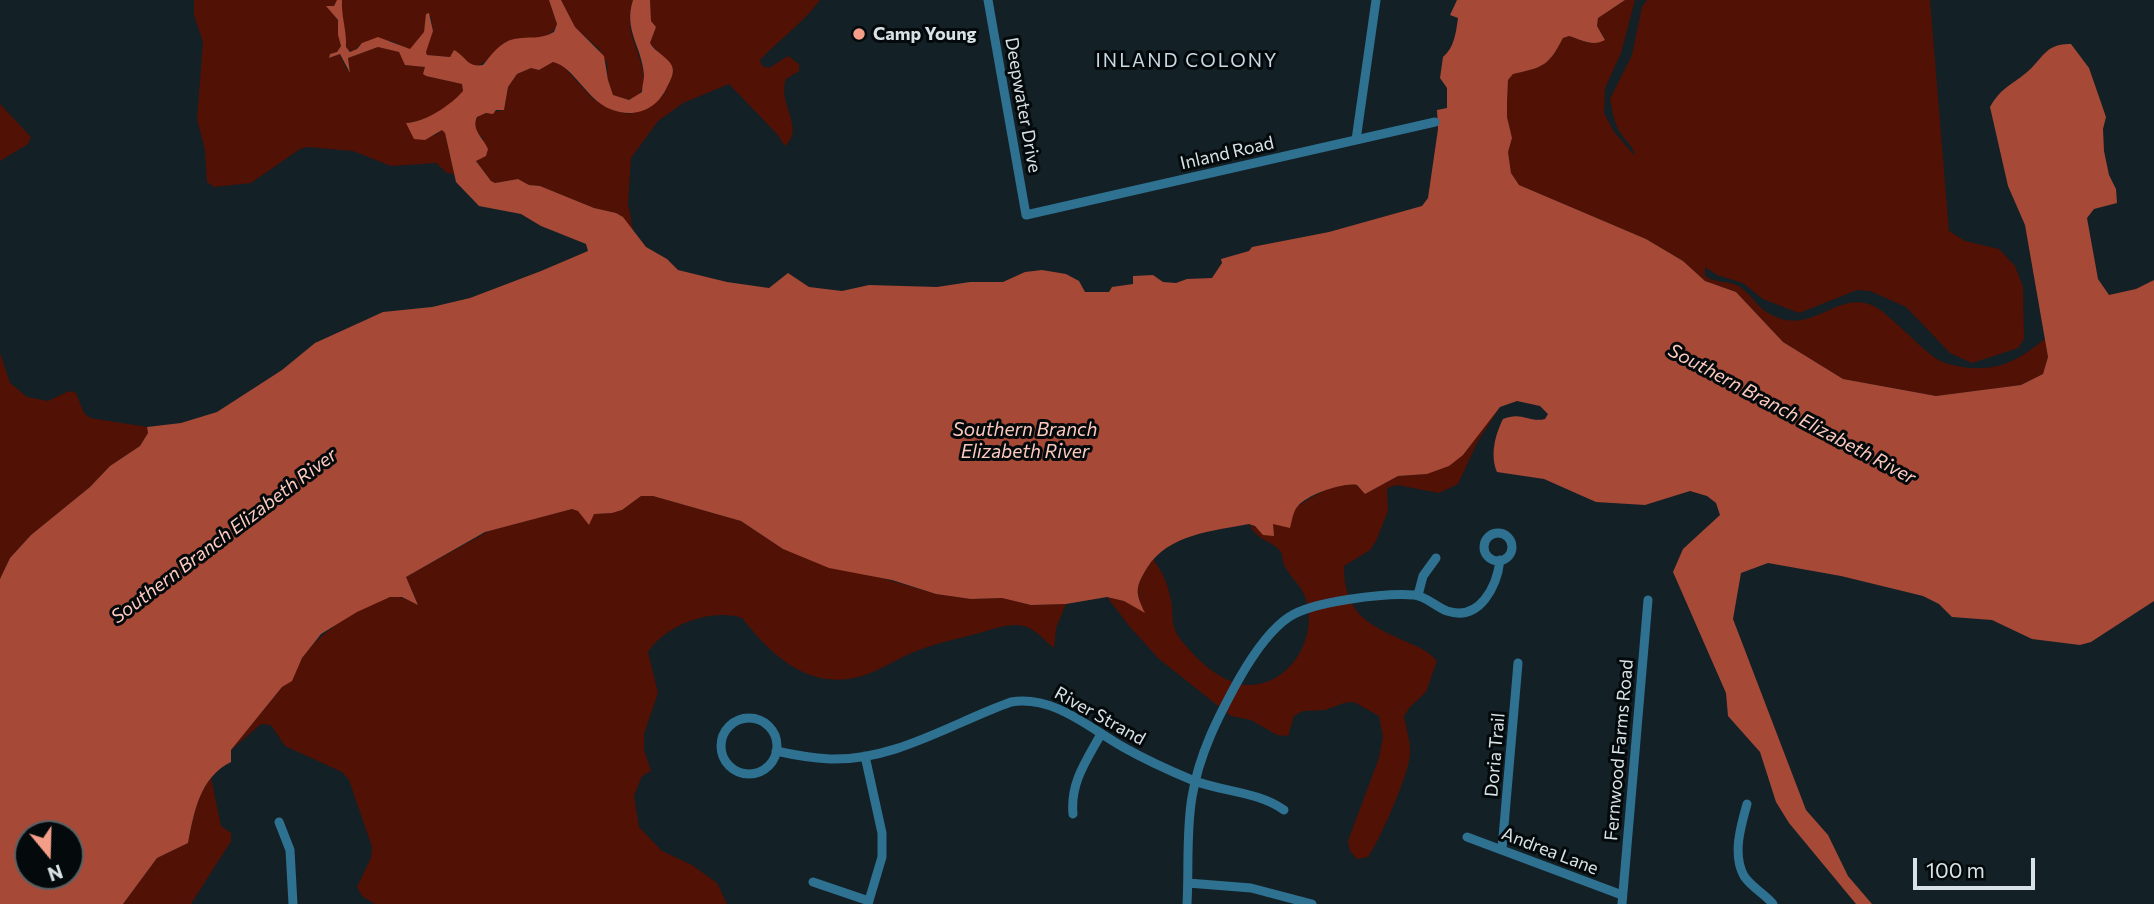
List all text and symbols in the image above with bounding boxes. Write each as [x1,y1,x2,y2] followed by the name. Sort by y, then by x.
[873,23,976,45] place label: Camp Young
[851,26,867,42] marker: Camp Young
[1000,36,1046,174] street label: Deepwater Drive
[1097,50,1277,72] district label: INLAND COLONY
[1178,132,1276,174] street label: Inland Road
[1664,339,1920,489] water label: Southern Branch Elizabeth River
[953,419,1097,463] water label: Southern Branch Elizabeth River
[107,444,341,628] water label: Southern Branch Elizabeth River
[1600,658,1638,842] street label: Fernwood Farms Road
[1051,682,1149,750] street label: River Strand
[1481,712,1509,798] street label: Doria Trail
[14,820,84,890] north arrow
[1499,823,1601,879] street label: Andrea Lane
[1916,844,2038,888] scale bar
[1926,857,1985,882] text: 100 m
[45,860,66,887] text: N

